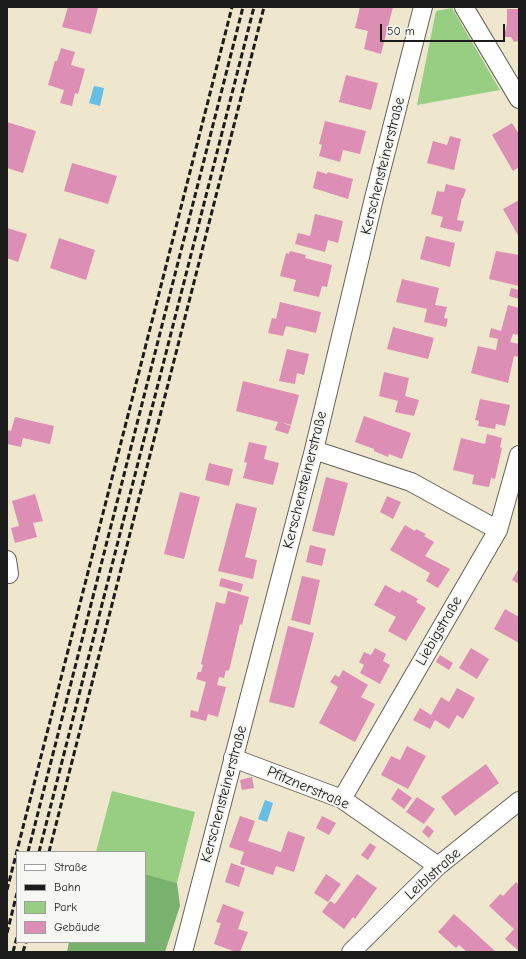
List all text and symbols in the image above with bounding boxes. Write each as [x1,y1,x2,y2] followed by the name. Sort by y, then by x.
[382,16,507,42] scale bar
[387,24,415,38] text: 50 m
[357,95,409,237] street label: Kerschensteinerstraße
[279,409,331,551] street label: Kerschensteinerstraße
[412,593,466,669] street label: Liebigstraße
[197,723,251,865] street label: Kerschensteinerstraße
[264,763,352,813] street label: Pfitznerstraße
[401,844,465,904] street label: Leiblstraße
[16,851,146,943] legend
[54,860,87,874] text: Straße
[54,880,81,894] text: Bahn
[54,900,77,914] text: Park
[54,920,100,934] text: Gebäude

